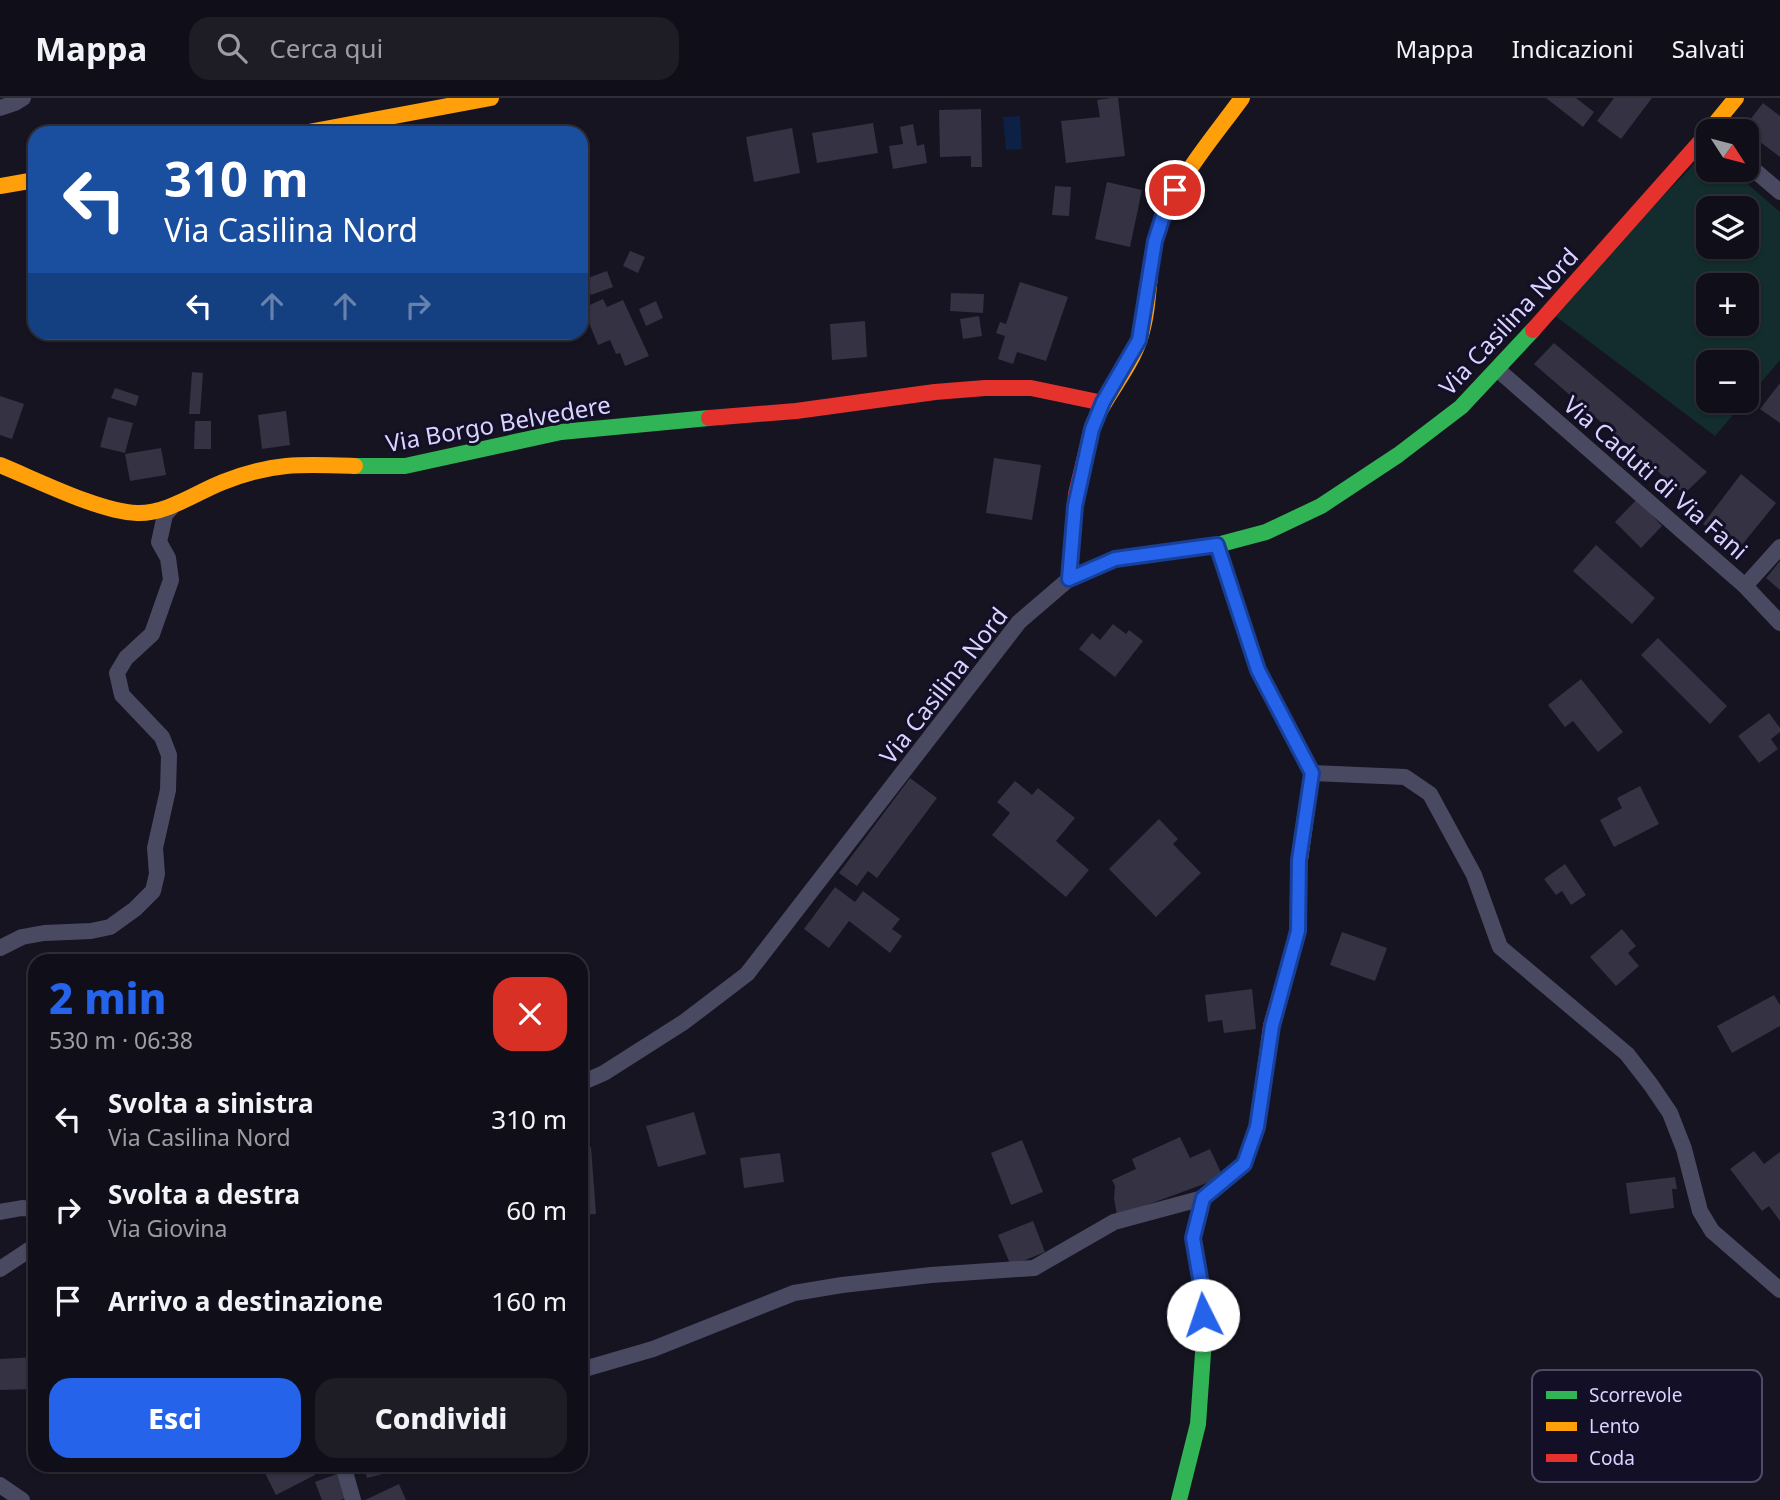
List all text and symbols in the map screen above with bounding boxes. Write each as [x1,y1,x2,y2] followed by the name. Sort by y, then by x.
[189,17,679,80] search box
[35,26,147,71] text: Mappa
[213,29,251,67] icon: search
[269,30,383,66] text: Cerca qui
[1396,32,1474,65] text: Mappa
[1512,32,1634,65] text: Indicazioni
[1672,32,1745,65] text: Salvati
[1696,119,1759,182] north arrow
[1696,119,1759,413] map controls
[164,145,309,211] text: 310 m
[49,154,140,245] icon: left
[1145,160,1205,220] pin
[1156,171,1194,209] icon: arrive
[1696,196,1759,259] button: layers
[164,208,418,251] text: Via Casilina Nord
[1431,240,1585,402] street label: Via Casilina Nord
[1696,273,1759,336] button: +
[180,287,218,325] icon: left
[253,287,291,325] icon: ahead
[326,287,364,325] icon: ahead
[399,287,437,325] icon: right
[1696,350,1759,413] button: −
[383,387,613,459] street label: Via Borgo Belvedere
[1557,388,1755,566] street label: Via Caduti di Via Fani
[871,600,1015,770] street label: Via Casilina Nord
[49,969,166,1026] text: 2 min
[493,977,567,1051] button: close
[49,1024,193,1056] text: 530 m · 06:38
[108,1085,314,1121] text: Svolta a sinistra
[49,1100,87,1138] icon: left
[491,1101,567,1137] text: 310 m
[108,1121,291,1153] text: Via Casilina Nord
[108,1176,300,1212] text: Svolta a destra
[49,1191,87,1229] icon: right
[506,1192,567,1228] text: 60 m
[108,1212,228,1244] text: Via Giovina
[1166,1278,1240,1352] position arrow
[49,1282,87,1320] icon: arrive
[108,1283,383,1319] text: Arrivo a destinazione
[491,1283,567,1319] text: 160 m
[1532,1370,1762,1482] legend
[49,1378,301,1458] button: Esci
[315,1378,567,1458] button: Condividi
[1589,1382,1682,1408] text: Scorrevole
[1589,1413,1640,1439] text: Lento
[1589,1445,1635,1471] text: Coda

